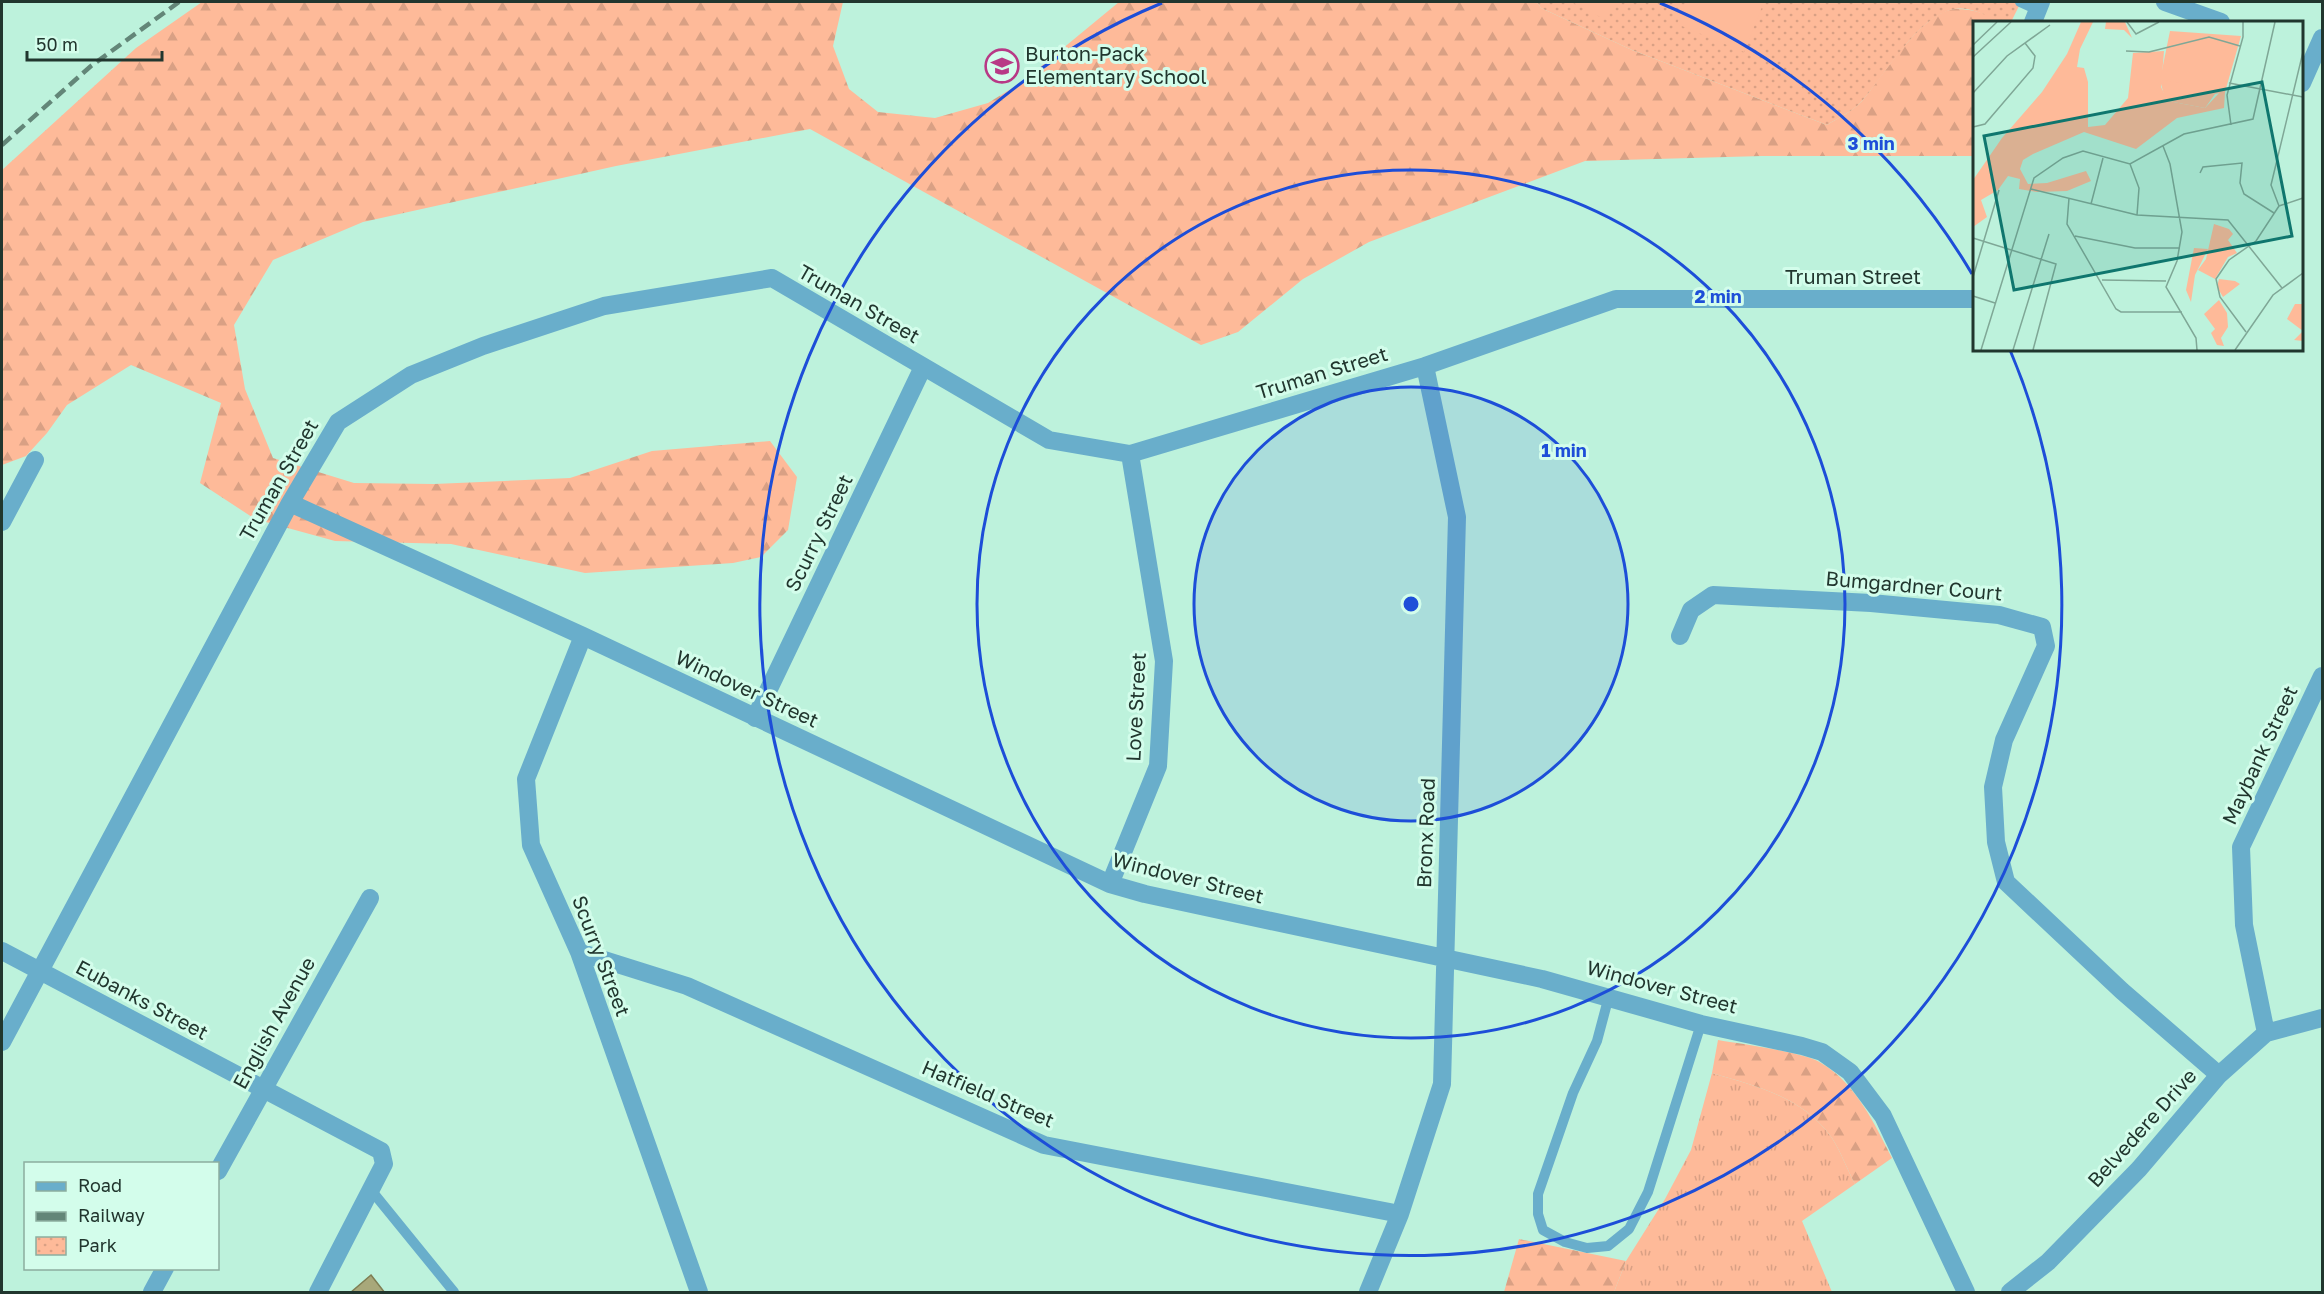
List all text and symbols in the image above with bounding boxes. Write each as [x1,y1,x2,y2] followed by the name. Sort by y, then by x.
[1973,21,2303,351] inset map
[27,24,162,62] scale bar
[36,33,78,55] text: 50 m
[1025,41,1207,88] place label: Burton-Pack Elementary School
[984,48,1020,84] school or university icon: Burton-Pack Elementary School
[1847,132,1895,154] text: 3 min
[795,259,924,348] street label: Truman Street
[1785,264,1921,288] street label: Truman Street
[1694,285,1742,307] text: 2 min
[1253,341,1390,403] street label: Truman Street
[234,415,323,544] street label: Truman Street
[1541,439,1587,461] text: 1 min
[779,470,857,595] street label: Scurry Street
[1825,565,2003,605] street label: Bumgardner Court
[1401,594,1421,614] centre of rings
[672,644,823,732] street label: Windover Street
[1120,652,1150,762] street label: Love Street
[2216,681,2302,828] street label: Maybank Street
[1411,777,1439,889] street label: Bronx Road
[1110,847,1266,907] street label: Windover Street
[568,892,636,1019] street label: Scurry Street
[227,952,319,1093] street label: English Avenue
[72,954,213,1044] street label: Eubanks Street
[1584,954,1740,1018] street label: Windover Street
[919,1054,1058,1132] street label: Hatfield Street
[2082,1063,2201,1191] street label: Belvedere Drive
[24,1162,219,1270] legend
[78,1174,122,1196] text: Road
[78,1204,145,1226] text: Railway
[78,1234,117,1256] text: Park

